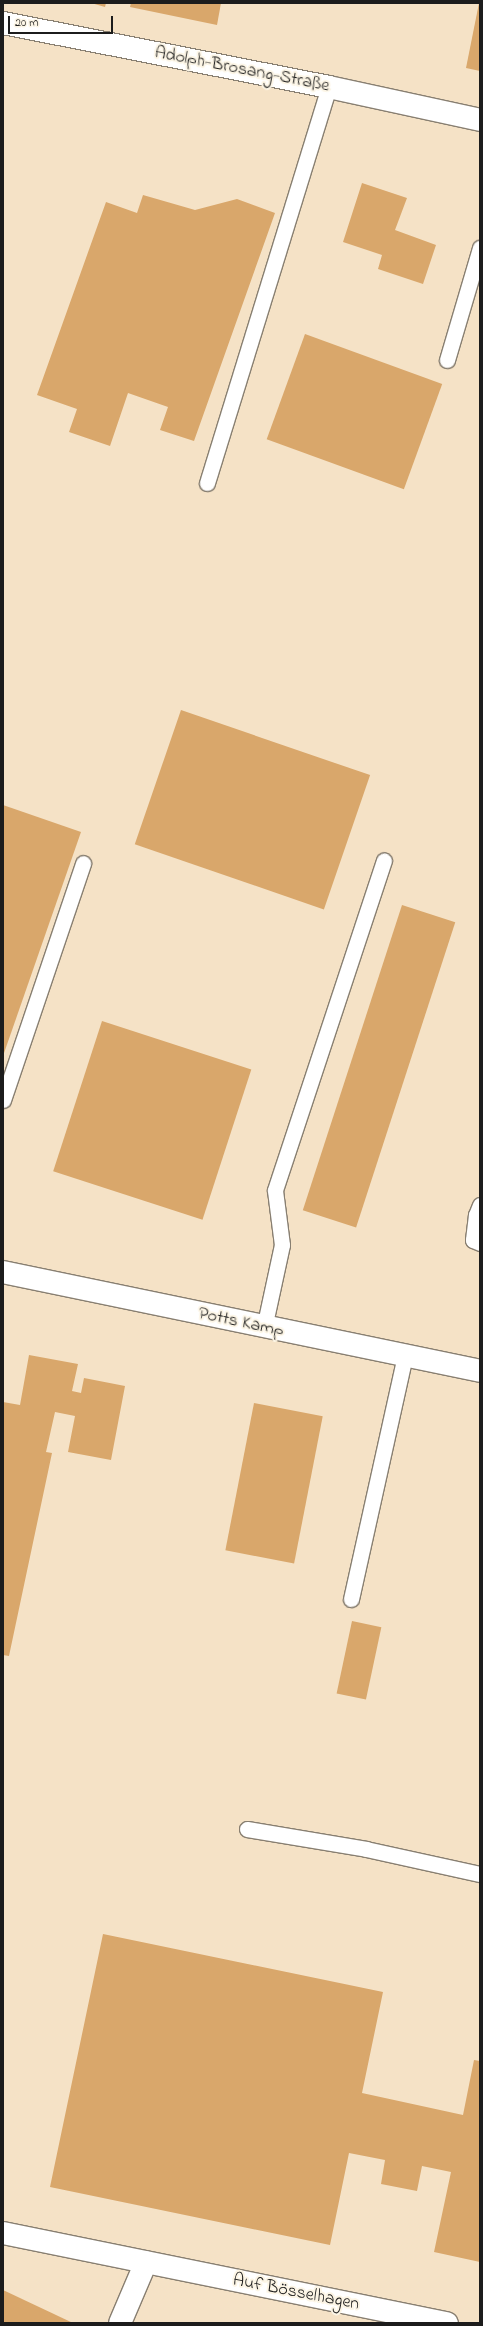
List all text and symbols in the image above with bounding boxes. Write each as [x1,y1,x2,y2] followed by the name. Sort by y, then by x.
[10,8,115,34] scale bar
[15,14,38,32] text: 20 m
[153,42,331,98] street label: Adolph-Brosang-Straße
[196,1303,286,1343] street label: Potts Kamp
[231,2270,361,2316] street label: Auf Bösselhagen

